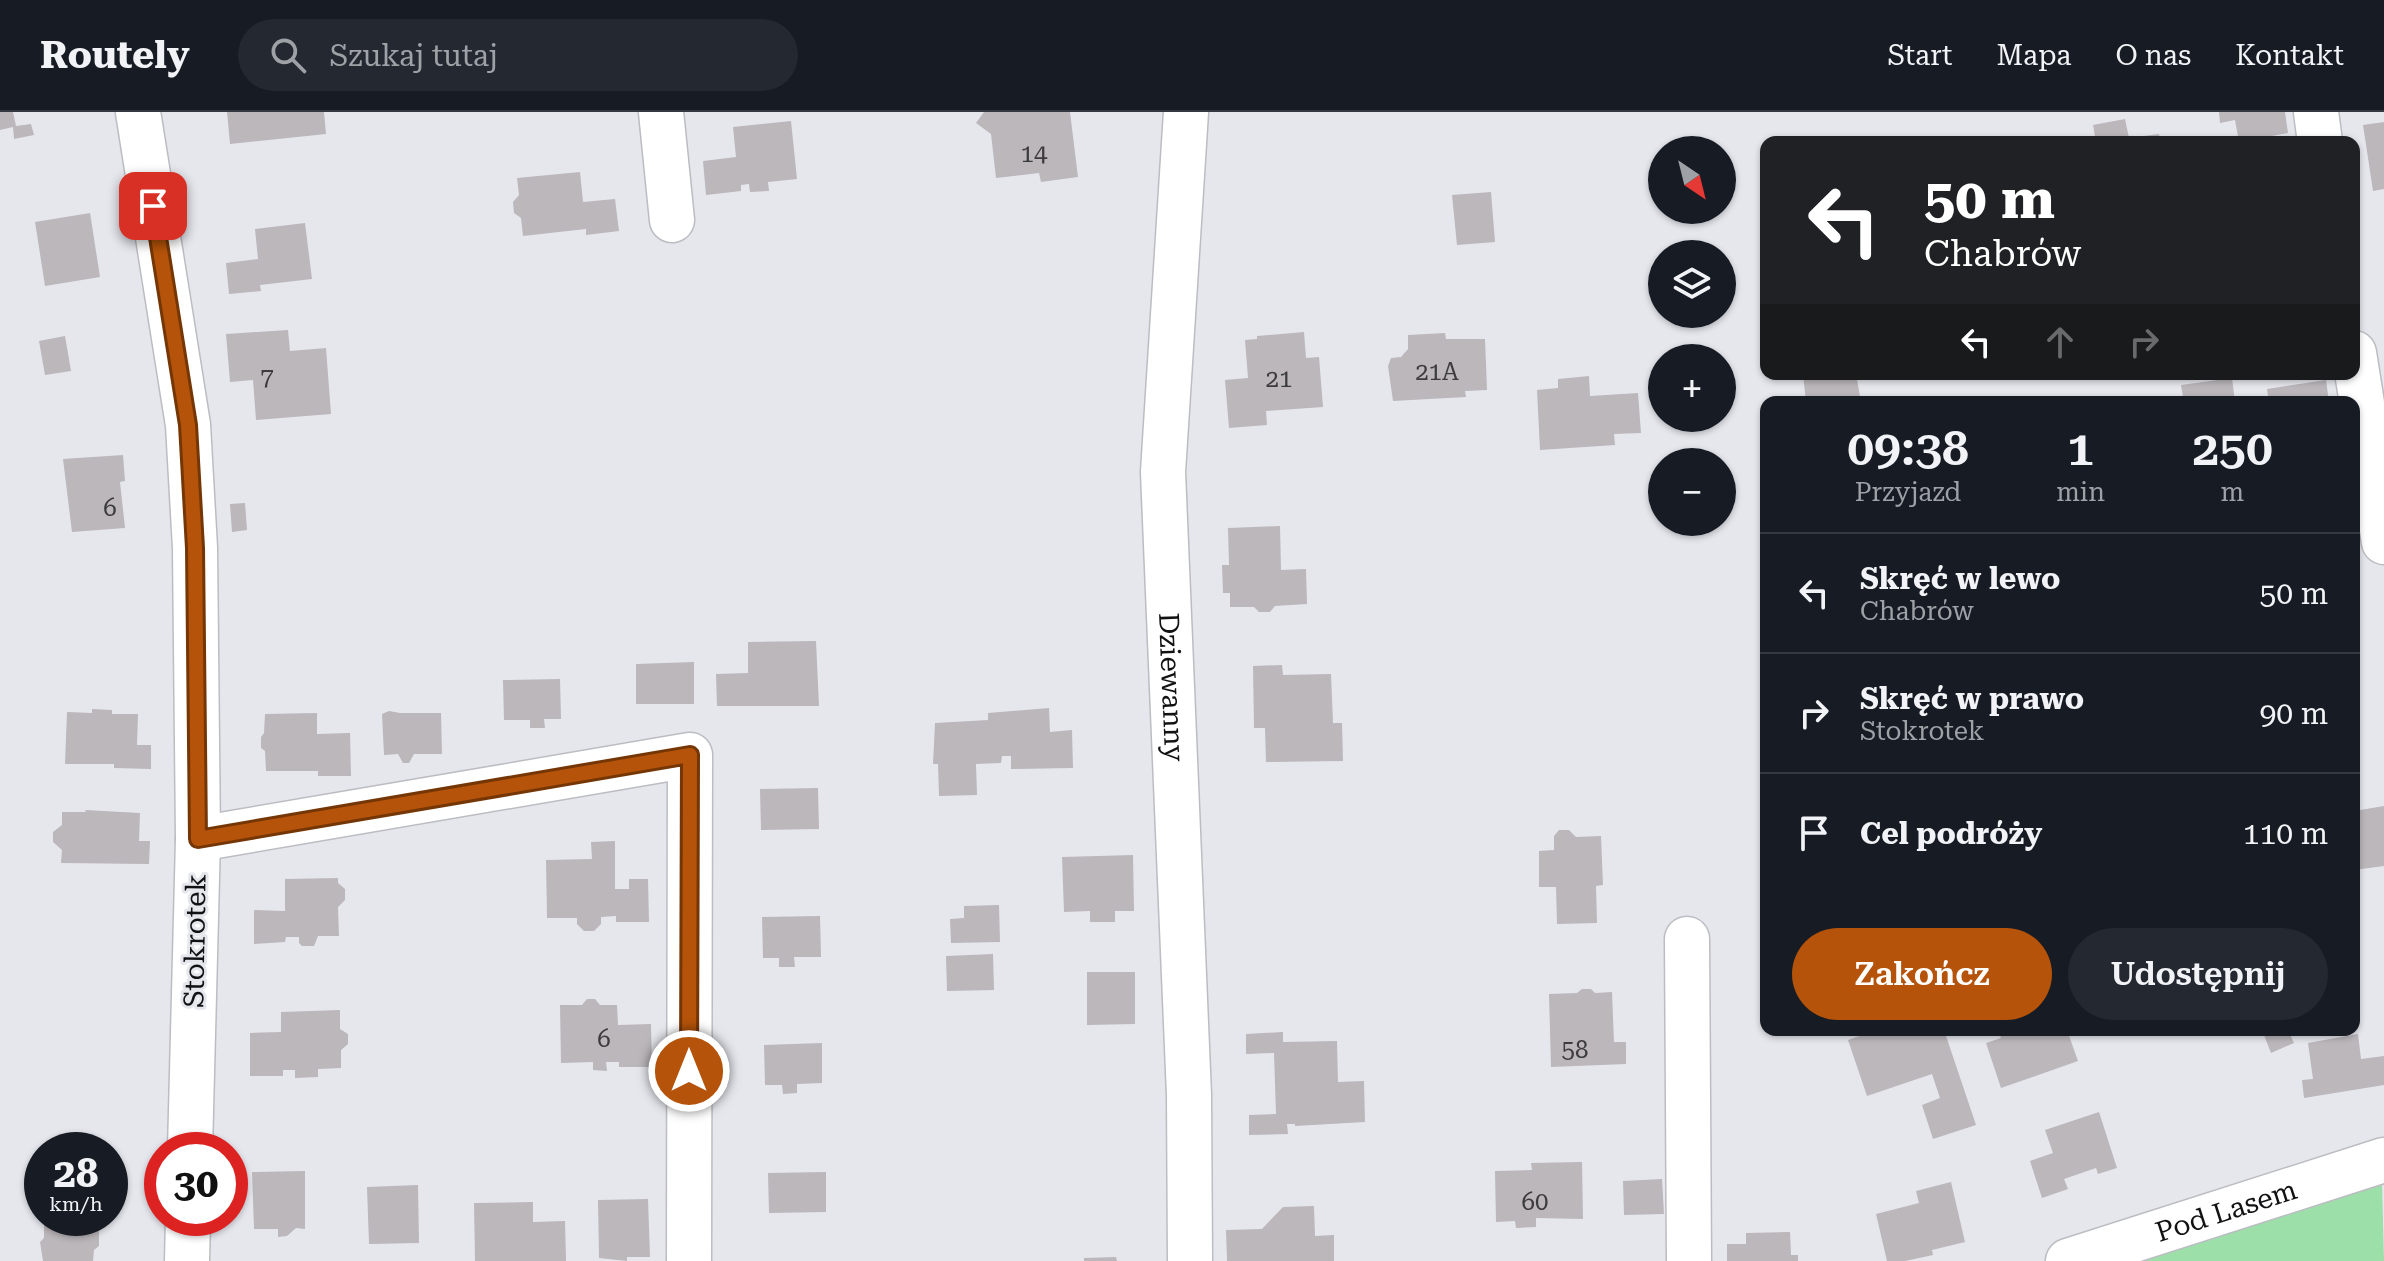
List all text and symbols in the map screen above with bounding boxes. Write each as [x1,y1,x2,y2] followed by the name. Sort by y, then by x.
[238,19,798,91] search box
[40,33,190,77] text: Routely
[266,33,310,77] icon: search
[330,38,498,73] text: Szukaj tutaj
[1887,39,1953,72] text: Start
[1997,39,2071,72] text: Mapa
[2115,39,2191,72] text: O nas
[2235,39,2344,72] text: Kontakt
[1648,136,1736,224] north arrow
[1648,136,1736,536] map controls
[1021,140,1048,168] house number: 14
[1924,166,2055,232] text: 50 m
[1792,168,1896,272] icon: left
[119,172,187,240] pin
[131,184,175,228] icon: arrive
[1924,233,2081,275] text: Chabrów
[1648,240,1736,328] button: layers
[1954,320,1998,364] icon: left
[2038,320,2082,364] icon: ahead
[2122,320,2166,364] icon: right
[1648,344,1736,432] button: +
[1415,358,1459,386] house number: 21A
[260,363,274,391] house number: 7
[1266,365,1292,393] house number: 21
[1847,421,1969,477] text: 09:38
[2067,421,2094,477] text: 1
[2192,421,2273,477] text: 250
[1648,448,1736,536] button: −
[1855,477,1961,507] text: Przyjazd
[2056,477,2105,507] text: min
[2221,477,2244,507] text: m
[103,494,117,522] house number: 6
[1860,561,2060,596] text: Skręć w lewo
[1792,571,1836,615] icon: left
[2259,576,2328,611] text: 50 m
[1860,596,1974,626] text: Chabrów
[1152,612,1192,763] street label: Dziewanny
[1860,681,2084,716] text: Skręć w prawo
[1792,691,1836,735] icon: right
[2259,696,2328,731] text: 90 m
[1860,716,1984,746] text: Stokrotek
[1792,811,1836,855] icon: arrive
[1860,816,2042,851] text: Cel podróży
[2243,816,2328,851] text: 110 m
[177,874,213,1008] street label: Stokrotek
[1792,928,2052,1020] button: Zakończ
[2068,928,2328,1020] button: Udostępnij
[597,1025,611,1053] house number: 6
[647,1029,731,1113] position arrow
[1562,1036,1588,1064] house number: 58
[144,1132,248,1236] speed limit sign: 30
[54,1150,98,1197] text: 28
[2151,1172,2301,1248] street label: Pod Lasem
[1522,1188,1548,1216] house number: 60
[49,1192,103,1216] text: km/h

